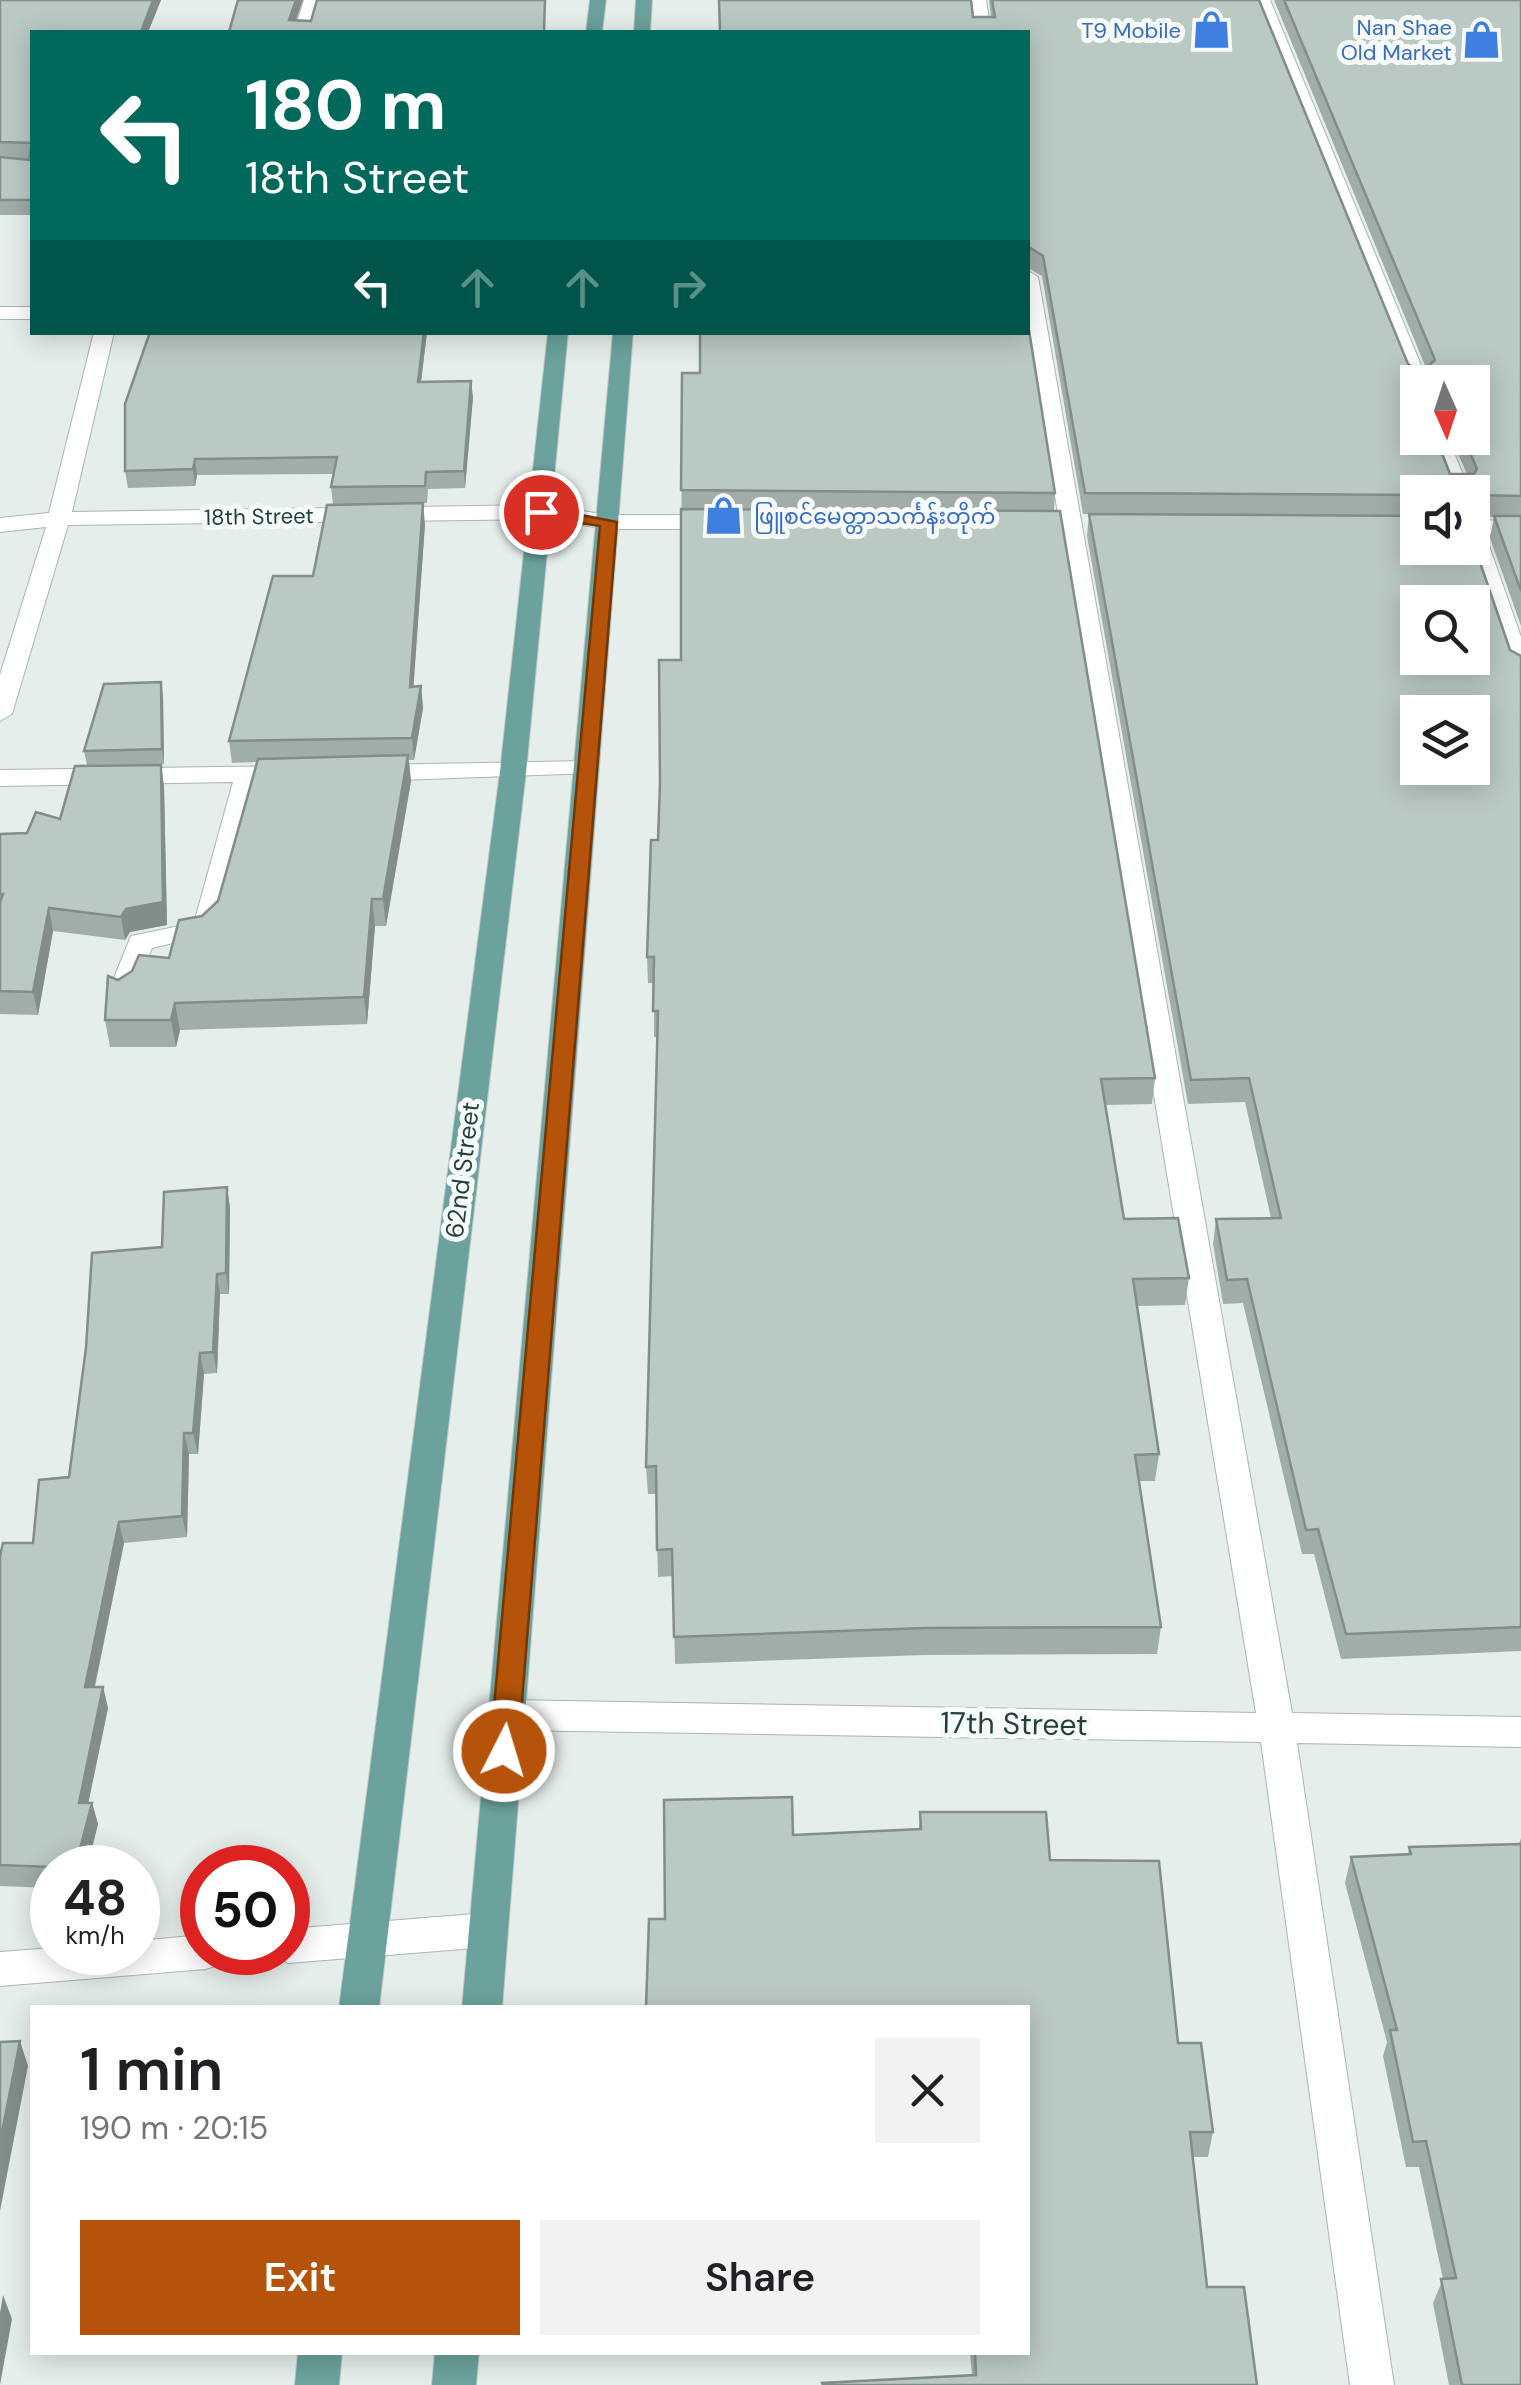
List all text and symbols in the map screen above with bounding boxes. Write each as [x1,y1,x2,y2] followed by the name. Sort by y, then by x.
[1190,9,1232,51] shop icon: T9 Mobile
[1341,13,1452,67] place label: Nan Shae Old Market
[1081,16,1181,45] place label: T9 Mobile
[1461,19,1503,61] shop icon: Nan Shae Old Market
[245,60,446,151] text: 180 m
[80,70,210,200] icon: left
[245,148,469,207] text: 18th Street
[345,260,400,315] icon: left
[450,260,505,315] icon: ahead
[555,260,610,315] icon: ahead
[660,260,715,315] icon: right
[1400,365,1490,455] north arrow
[1400,365,1490,785] map controls
[499,470,584,555] pin
[1400,475,1490,565] button: sound
[514,485,569,540] icon: arrive
[703,495,745,537] shop icon: ဖြူစင်မေတ္တာသင်္ကန်းတိုက်
[204,501,314,532] street label: 18th Street
[754,501,996,534] place label: ဖြူစင်မေတ္တာသင်္ကန်းတိုက်
[1400,585,1490,675] button: search
[1400,695,1490,785] button: layers
[438,1100,487,1240] street label: 62nd Street
[452,1699,556,1803] position arrow
[940,1703,1088,1744] street label: 17th Street
[180,1845,310,1975] speed limit sign: 50
[63,1865,127,1931] text: 48
[65,1919,125,1952] text: km/h
[80,2030,223,2109] text: 1 min
[875,2038,980,2143] button: close
[80,2107,268,2149] text: 190 m · 20:15
[80,2220,520,2335] button: Exit
[540,2220,980,2335] button: Share

